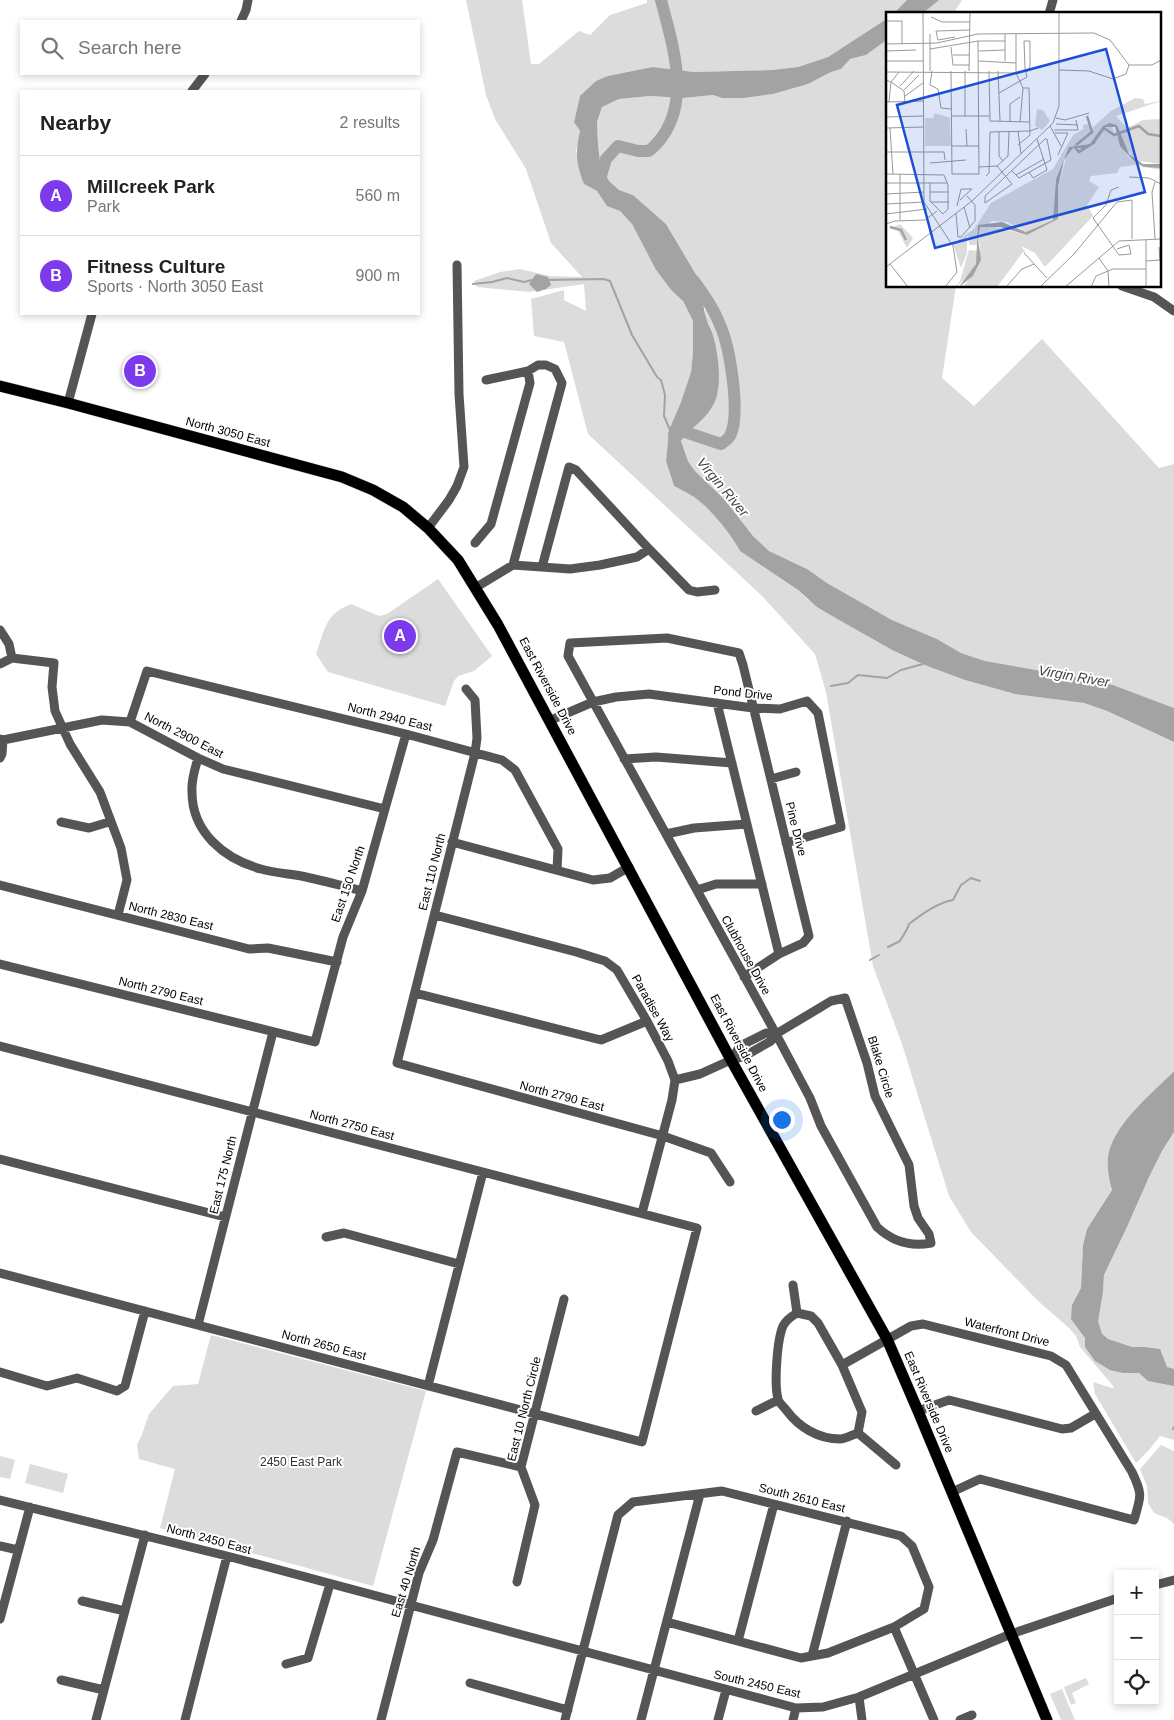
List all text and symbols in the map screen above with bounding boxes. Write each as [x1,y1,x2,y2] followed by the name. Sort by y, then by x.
[886,12,1162,288] inset map
[20,20,420,75] search box
[38,34,66,62] icon: search
[78,37,182,58] text: Search here
[40,111,111,134] text: Nearby
[340,114,400,131] text: 2 results
[87,176,215,197] text: Millcreek Park
[50,187,62,204] text: A
[356,187,400,204] text: 560 m
[87,198,120,215] text: Park
[87,256,225,277] text: Fitness Culture
[50,267,62,284] text: B
[356,267,400,284] text: 900 m
[87,278,263,295] text: Sports · North 3050 East
[124,352,156,390] pin: B
[184,414,272,450] street label: North 3050 East
[694,454,753,521] water label: Virgin River
[384,617,416,655] pin: A
[516,635,580,738] street label: East Riverside Drive
[1037,662,1112,690] water label: Virgin River
[713,683,774,703] street label: Pond Drive
[346,700,434,734] street label: North 2940 East
[142,709,226,761] street label: North 2900 East
[783,800,810,858] street label: Pine Drive
[416,832,448,912] street label: East 110 North
[328,844,368,924] street label: East 150 North
[127,899,215,933] street label: North 2830 East
[718,913,774,997] street label: Clubhouse Drive
[629,972,677,1044] street label: Paradise Way
[117,974,205,1008] street label: North 2790 East
[707,992,771,1095] street label: East Riverside Drive
[865,1034,897,1100] street label: Blake Circle
[518,1078,606,1114] street label: North 2790 East
[308,1107,396,1143] street label: North 2750 East
[769,1107,795,1133] your location
[207,1134,239,1216] street label: East 175 North
[963,1315,1051,1349] street label: Waterfront Drive
[280,1327,368,1363] street label: North 2650 East
[901,1349,957,1455] street label: East Riverside Drive
[504,1355,544,1463] street label: East 10 North Circle
[260,1455,343,1469] park label: 2450 East Park
[757,1480,847,1516] street label: South 2610 East
[165,1521,253,1557] street label: North 2450 East
[389,1545,423,1619] street label: East 40 North
[1114,1570,1159,1705] map controls
[1114,1570,1159,1615] button: +
[1114,1615,1159,1660] button: −
[1114,1660,1159,1705] button: locate
[712,1667,802,1701] street label: South 2450 East

